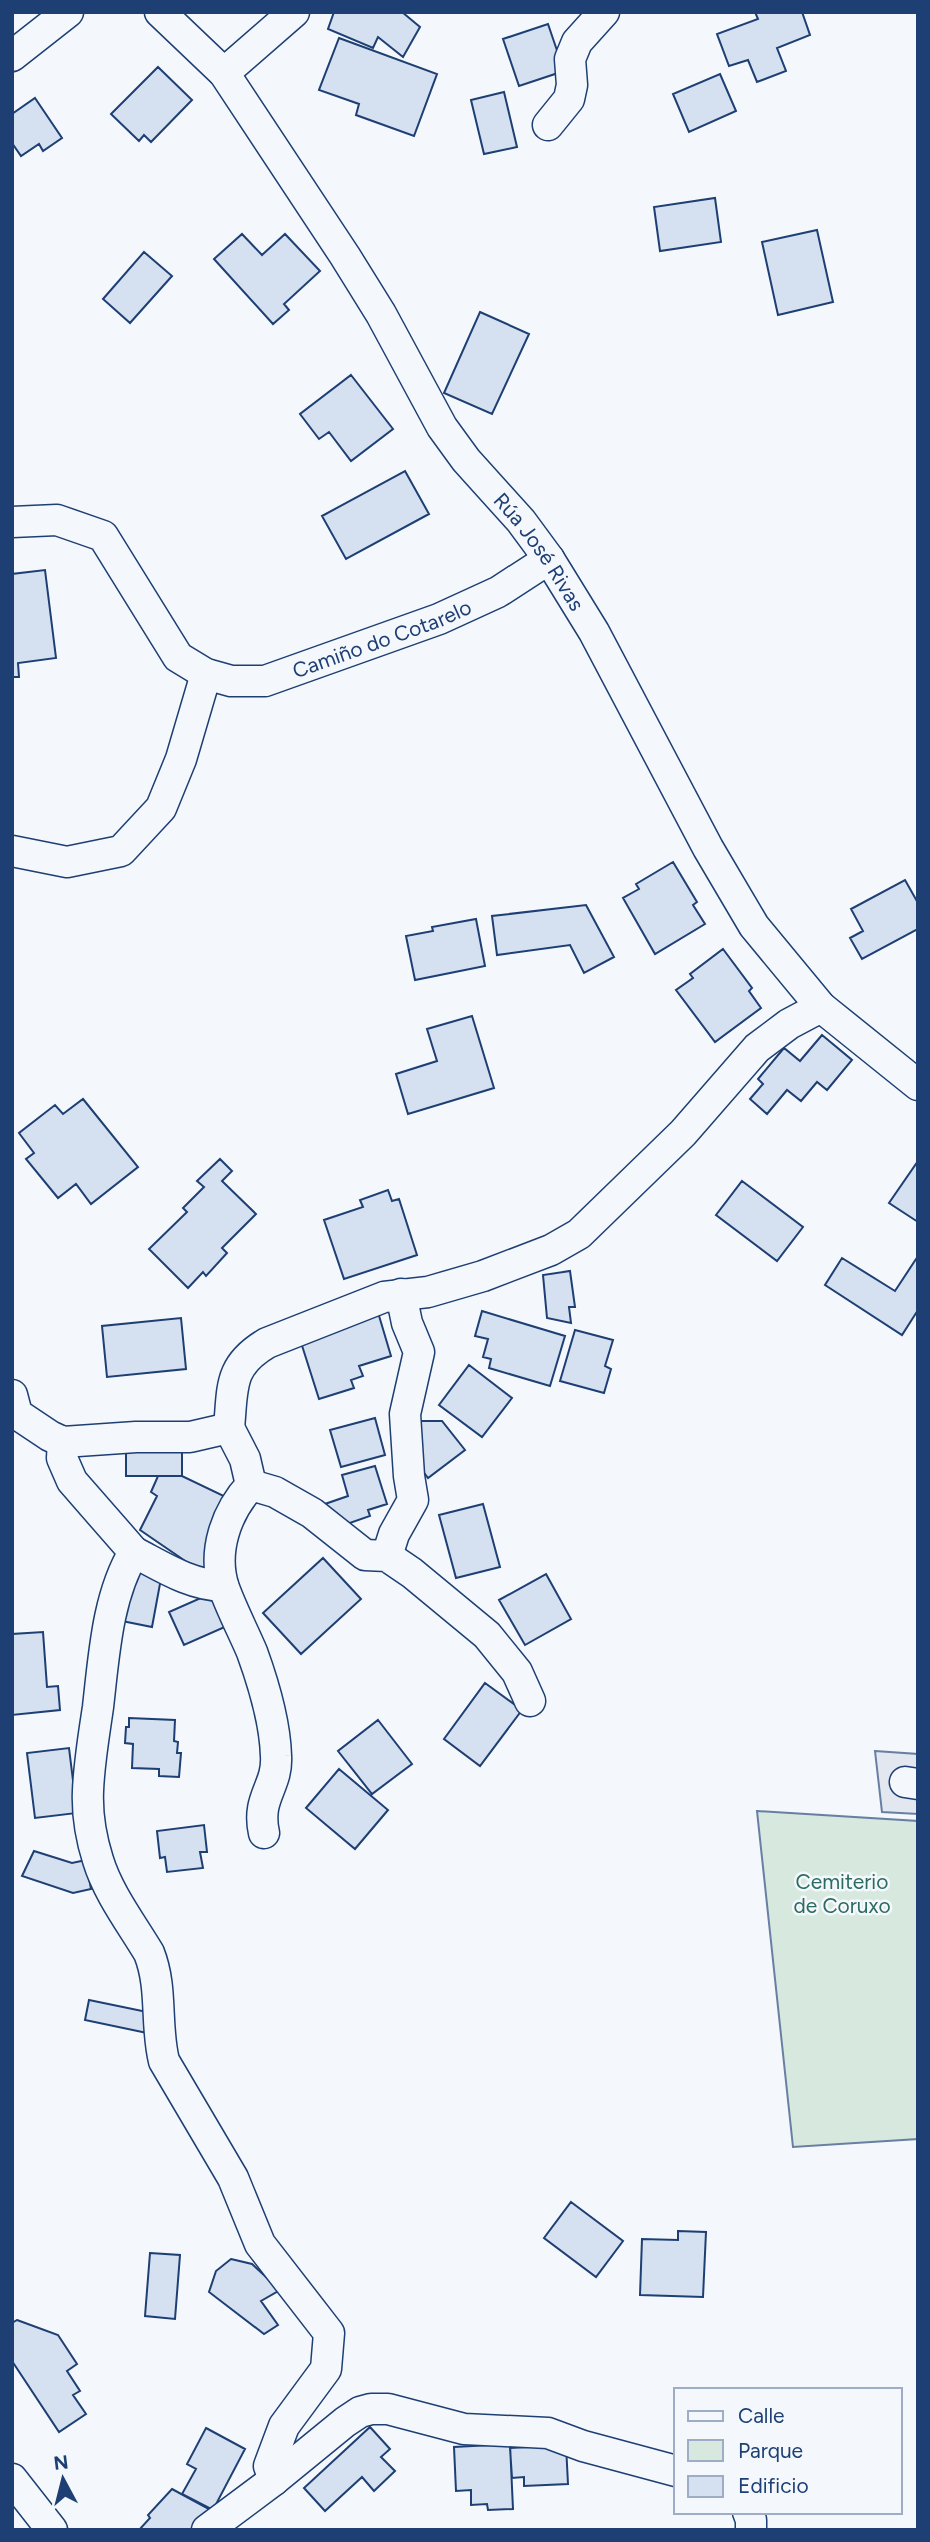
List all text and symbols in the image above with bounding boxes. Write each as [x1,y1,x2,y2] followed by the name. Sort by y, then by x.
[489,487,590,615] street label: Rúa José Rivas
[289,594,475,683] street label: Camiño do Cotarelo
[793,1869,891,1918] park label: Cemiterio de Coruxo
[674,2388,902,2514] legend
[738,2403,785,2428] text: Calle
[738,2438,803,2463] text: Parque
[28,2444,98,2514] north arrow
[52,2450,70,2475] text: N
[738,2473,809,2498] text: Edificio

